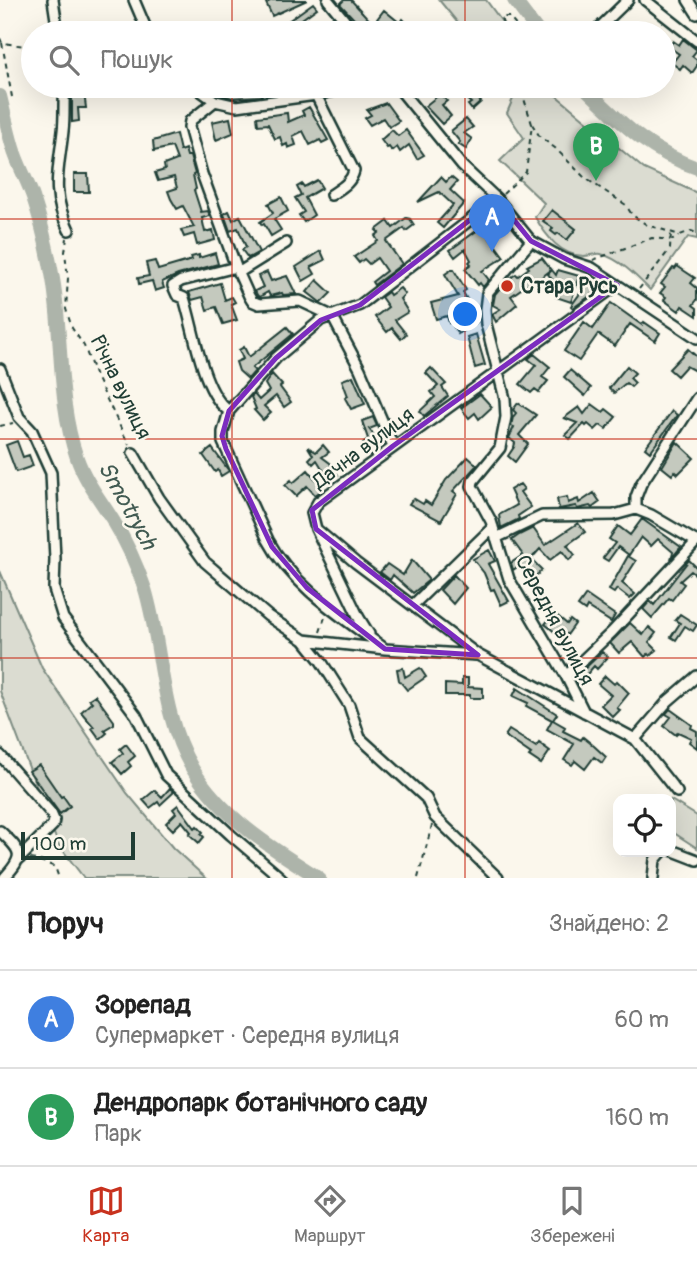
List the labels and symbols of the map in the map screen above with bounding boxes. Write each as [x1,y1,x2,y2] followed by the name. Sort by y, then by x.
[573,123,619,181] pin: B
[469,194,515,252] pin: A
[521,273,618,300] place label: Стара Русь
[499,278,515,294] marker: Стара Русь
[448,297,482,331] your location
[84,331,157,444] street label: Річна вулиця
[306,401,420,496] street label: Дачна вулиця
[92,456,164,555] water label: Smotrych
[509,550,600,690] street label: Середня вулиця
[21,829,135,861] scale bar

